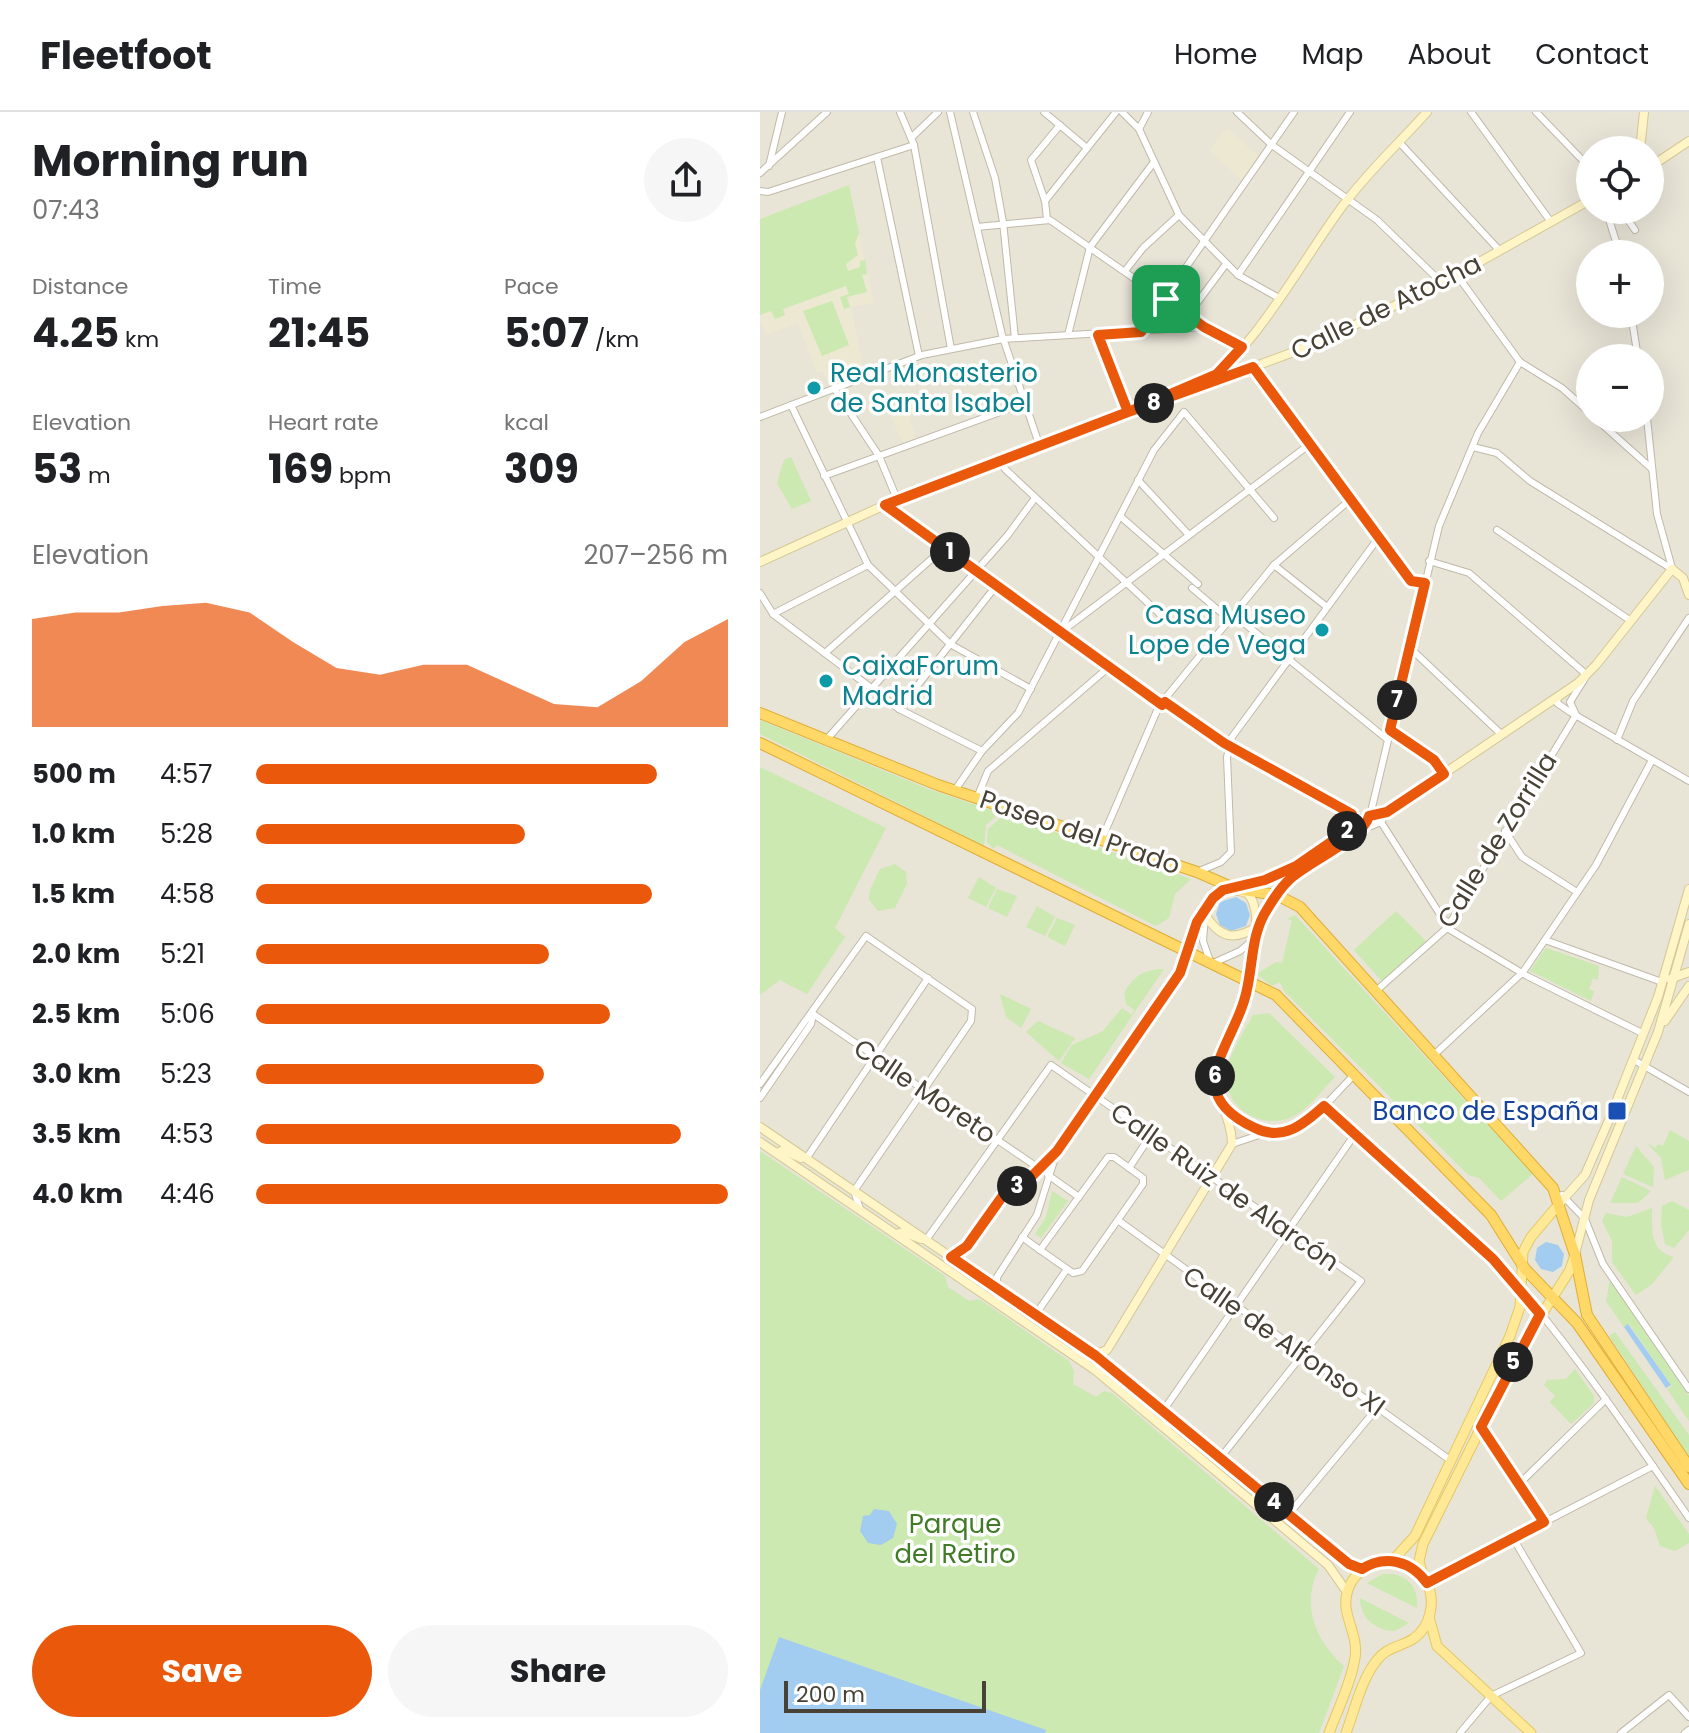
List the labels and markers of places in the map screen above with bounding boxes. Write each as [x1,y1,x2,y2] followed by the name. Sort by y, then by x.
[1132,265,1200,333] pin
[830,355,1038,421] place label: Real Monasterio de Santa Isabel
[805,379,823,397] marker: Real Monasterio de Santa Isabel
[1134,383,1174,423] pin: 8
[930,532,970,572] pin: 1
[1128,597,1306,663] place label: Casa Museo Lope de Vega
[1313,621,1331,639] marker: Casa Museo Lope de Vega
[842,648,999,714] place label: CaixaForum Madrid
[817,672,835,690] marker: CaixaForum Madrid
[1377,680,1417,720] pin: 7
[1327,811,1367,851] pin: 2
[1195,1056,1235,1096] pin: 6
[1373,1093,1599,1129] place label: Banco de España
[1606,1100,1628,1122] marker: Banco de España
[997,1166,1037,1206] pin: 3
[1493,1342,1533,1382] pin: 5
[1254,1482,1294,1522] pin: 4

